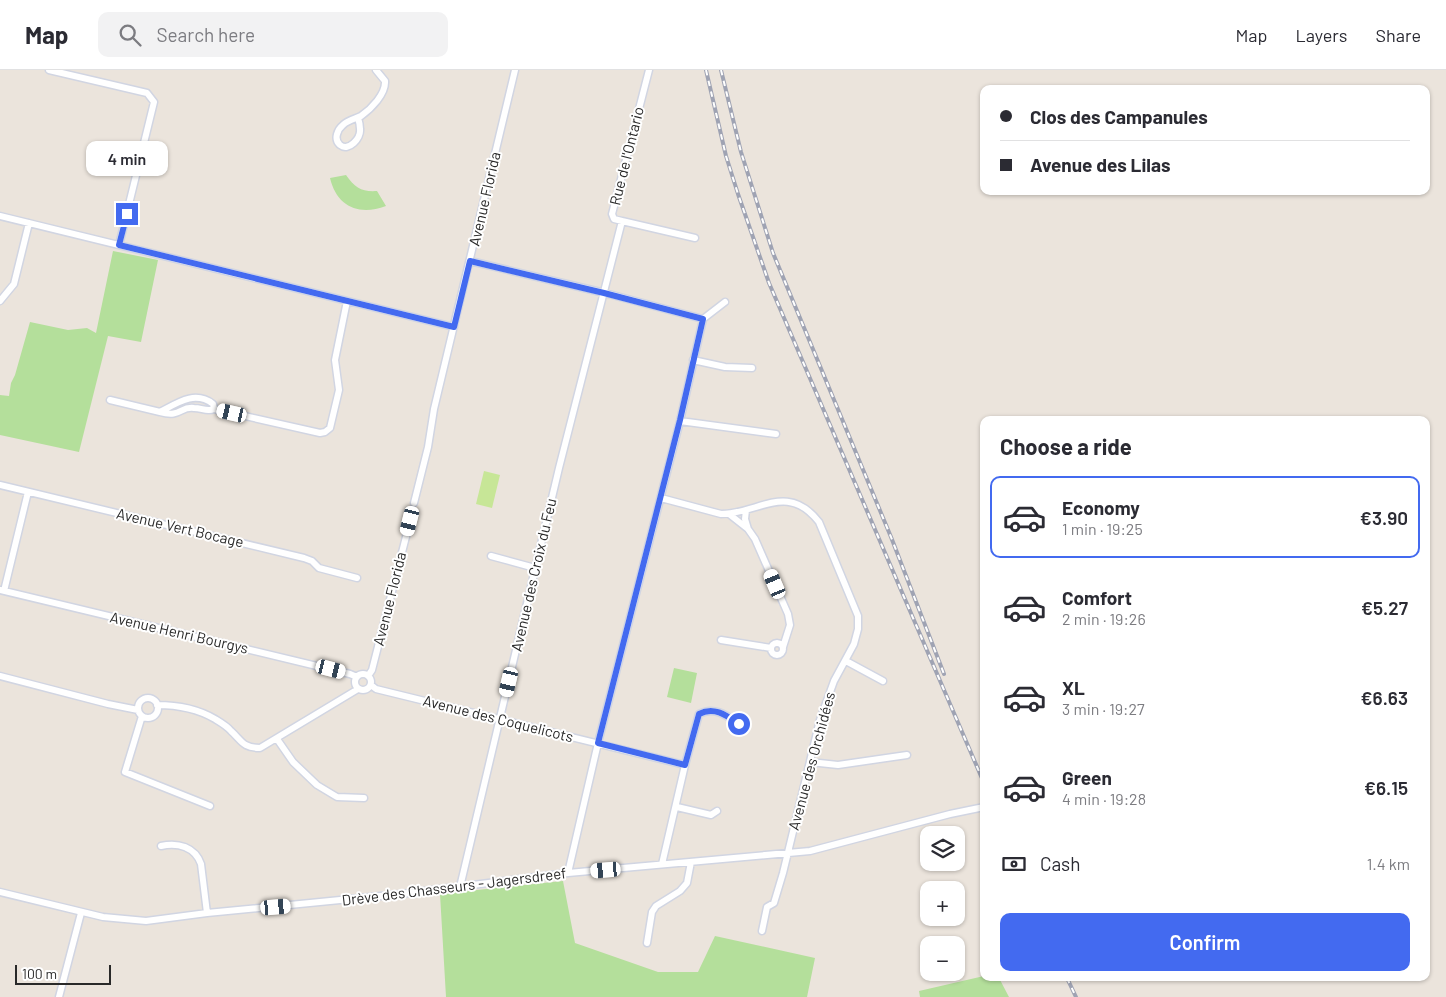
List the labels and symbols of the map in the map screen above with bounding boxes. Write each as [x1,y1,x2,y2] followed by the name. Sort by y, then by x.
[605,105,647,207] street label: Rue de l'Ontario
[86,142,168,176] callout: 4 min
[464,150,504,248] street label: Avenue Florida
[116,203,138,225] route end
[215,402,248,424] car
[507,496,559,653] street label: Avenue des Croix du Feu
[115,504,246,550] street label: Avenue Vert Bocage
[399,505,420,537] car
[369,550,409,647] street label: Avenue Florida
[762,567,787,601] car
[108,607,250,657] street label: Avenue Henri Bourgys
[314,658,347,680] car
[498,666,519,698] car
[784,690,838,832] street label: Avenue des Orchidées
[421,691,575,745] street label: Avenue des Coquelicots
[728,713,750,735] route start
[590,861,621,879] car
[341,863,567,909] street label: Drève des Chasseurs - Jagersdreef
[260,898,291,916] car
[15,962,111,985] scale bar

